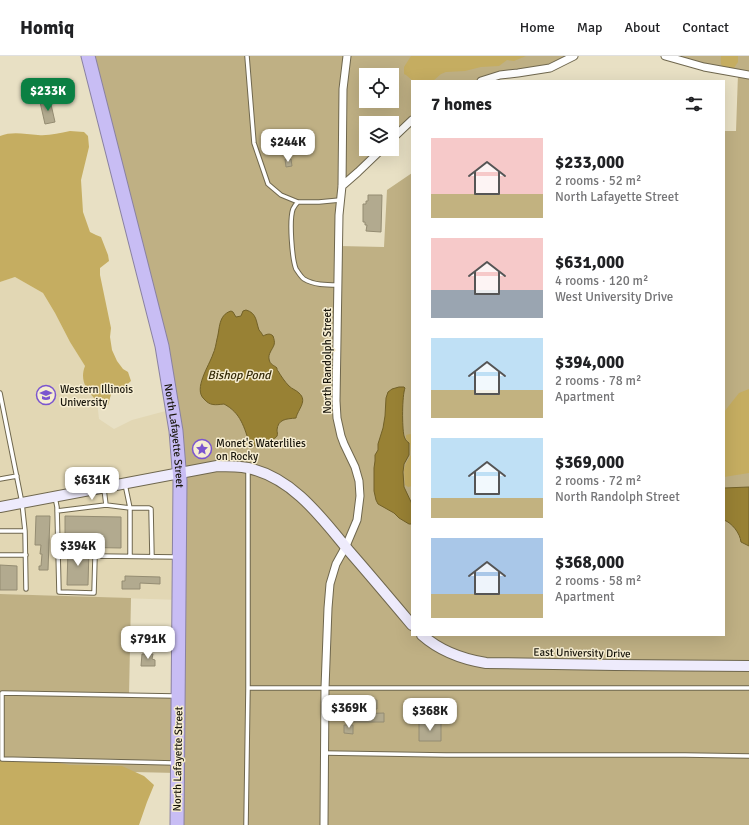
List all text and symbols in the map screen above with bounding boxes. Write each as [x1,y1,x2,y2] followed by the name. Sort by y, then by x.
[20,16,74,40] text: Homiq
[520,19,555,36] text: Home
[577,19,602,36] text: Map
[624,19,660,36] text: About
[682,19,729,36] text: Contact
[359,68,399,156] map controls
[359,68,399,108] button: locate
[20,78,76,112] pin: $233K
[30,83,66,99] text: $233K
[683,93,705,115] icon: filters
[431,94,492,115] text: 7 homes
[359,116,399,156] button: layers
[260,129,316,163] pin: $244K
[270,134,306,150] text: $244K
[555,152,624,173] text: $233,000
[463,154,511,202] icon: home
[555,173,641,189] text: 2 rooms · 52 m²
[555,189,679,205] text: North Lafayette Street
[555,252,624,273] text: $631,000
[463,254,511,302] icon: home
[555,273,648,289] text: 4 rooms · 120 m²
[555,289,673,305] text: West University Drive
[321,308,334,414] street label: North Randolph Street
[555,352,624,373] text: $394,000
[463,354,511,402] icon: home
[207,368,272,383] water label: Bishop Pond
[555,373,641,389] text: 2 rooms · 78 m²
[60,383,133,409] place label: Western Illinois University
[162,383,187,488] street label: North Lafayette Street
[35,384,57,406] school or university icon: Western Illinois University
[555,389,615,405] text: Apartment
[216,437,306,463] place label: Monet's Waterlilies on Rocky
[191,438,213,460] place icon: Monet's Waterlilies on Rocky
[555,452,624,473] text: $369,000
[463,454,511,502] icon: home
[64,467,120,501] pin: $631K
[74,472,110,488] text: $631K
[555,473,641,489] text: 2 rooms · 72 m²
[555,489,680,505] text: North Randolph Street
[50,533,106,567] pin: $394K
[60,538,96,554] text: $394K
[555,552,624,573] text: $368,000
[463,554,511,602] icon: home
[555,573,641,589] text: 2 rooms · 58 m²
[555,589,615,605] text: Apartment
[120,626,176,660] pin: $791K
[130,631,166,647] text: $791K
[533,646,631,660] street label: East University Drive
[321,695,377,729] pin: $369K
[402,698,458,732] pin: $368K
[331,700,367,716] text: $369K
[412,703,448,719] text: $368K
[171,706,185,811] street label: North Lafayette Street

